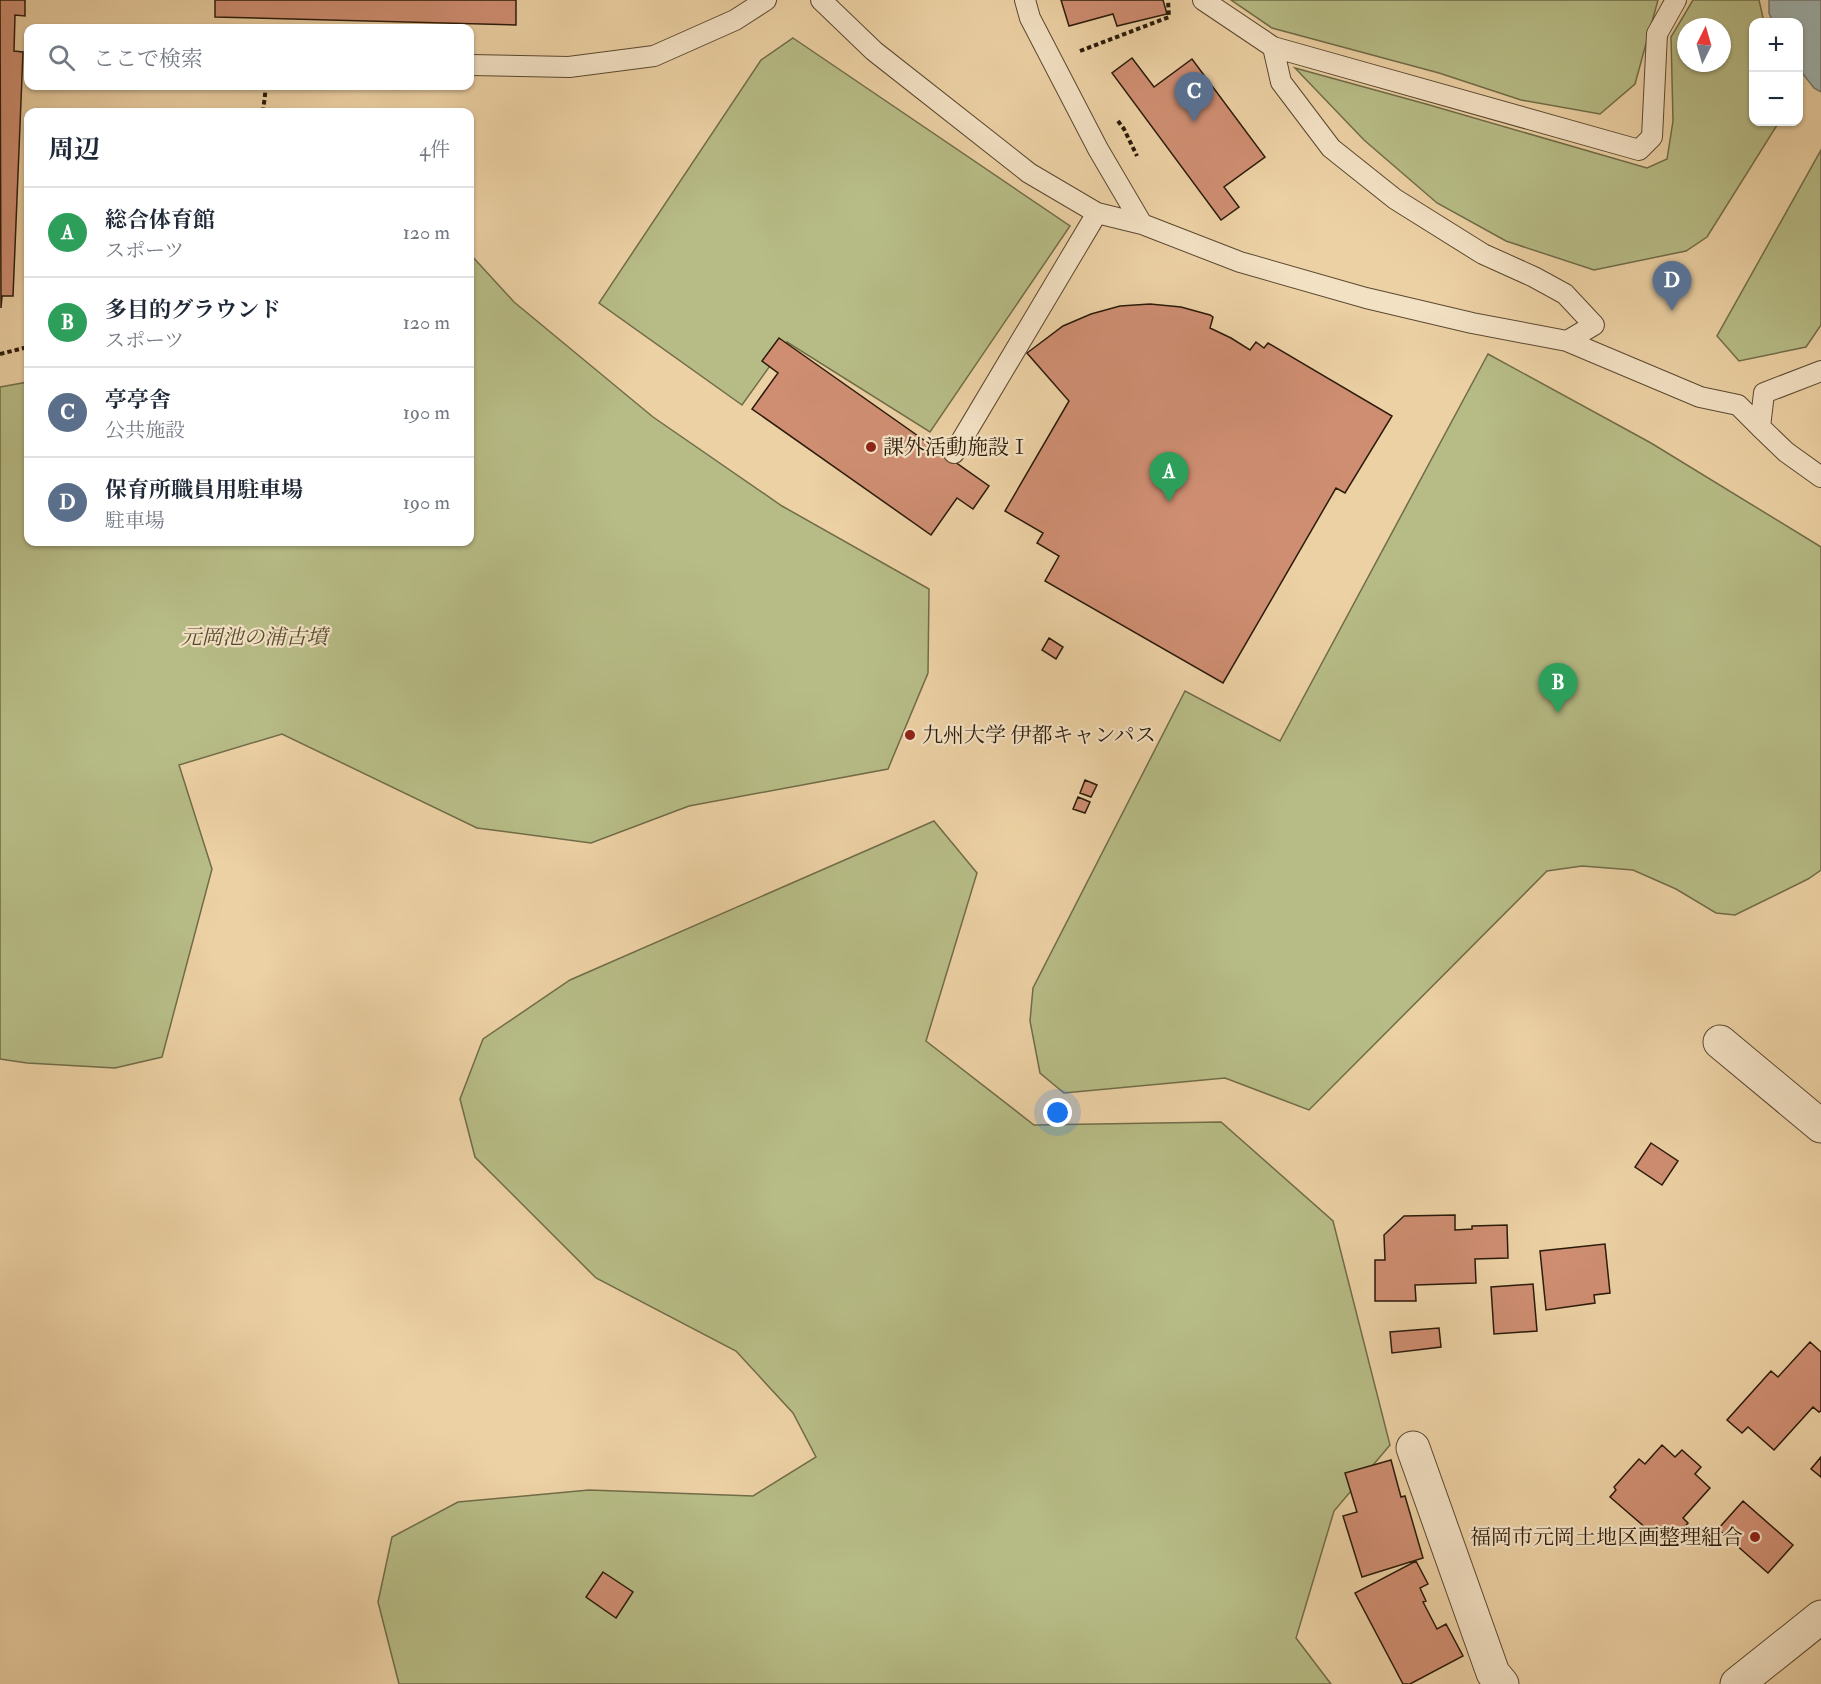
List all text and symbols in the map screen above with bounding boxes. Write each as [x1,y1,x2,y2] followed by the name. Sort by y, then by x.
[1677,18,1731,72] north arrow
[1749,18,1803,126] map controls
[1749,18,1803,72] button: +
[24,24,474,90] search box
[45,41,78,74] icon: search
[93,45,203,73] text: ここで検索
[1174,72,1214,122] pin: C
[1749,72,1803,126] button: −
[48,134,100,166] text: 周辺
[419,137,450,162] text: 4件
[105,206,215,234] text: 総合体育館
[61,220,74,245] text: A
[403,220,450,245] text: 120 m
[105,238,184,263] text: スポーツ
[1652,262,1692,311] pin: D
[105,296,281,324] text: 多目的グラウンド
[61,310,74,335] text: B
[403,310,450,335] text: 120 m
[105,328,184,353] text: スポーツ
[105,386,171,414] text: 亭亭舎
[60,400,75,425] text: C
[403,400,450,425] text: 190 m
[105,418,185,443] text: 公共施設
[883,434,1030,461] place label: 課外活動施設Ⅰ
[864,440,878,454] marker: 課外活動施設Ⅰ
[1150,452,1188,502] pin: A
[105,476,303,504] text: 保育所職員用駐車場
[59,490,76,515] text: D
[403,490,450,515] text: 190 m
[105,508,165,533] text: 駐車場
[181,624,330,651] park label: 元岡池の浦古墳
[1538,664,1578,713] pin: B
[922,722,1156,749] place label: 九州大学 伊都キャンパス
[903,728,917,742] marker: 九州大学 伊都キャンパス
[1043,1098,1072,1127] your location
[1470,1524,1743,1551] place label: 福岡市元岡土地区画整理組合
[1748,1530,1762,1544] marker: 福岡市元岡土地区画整理組合

